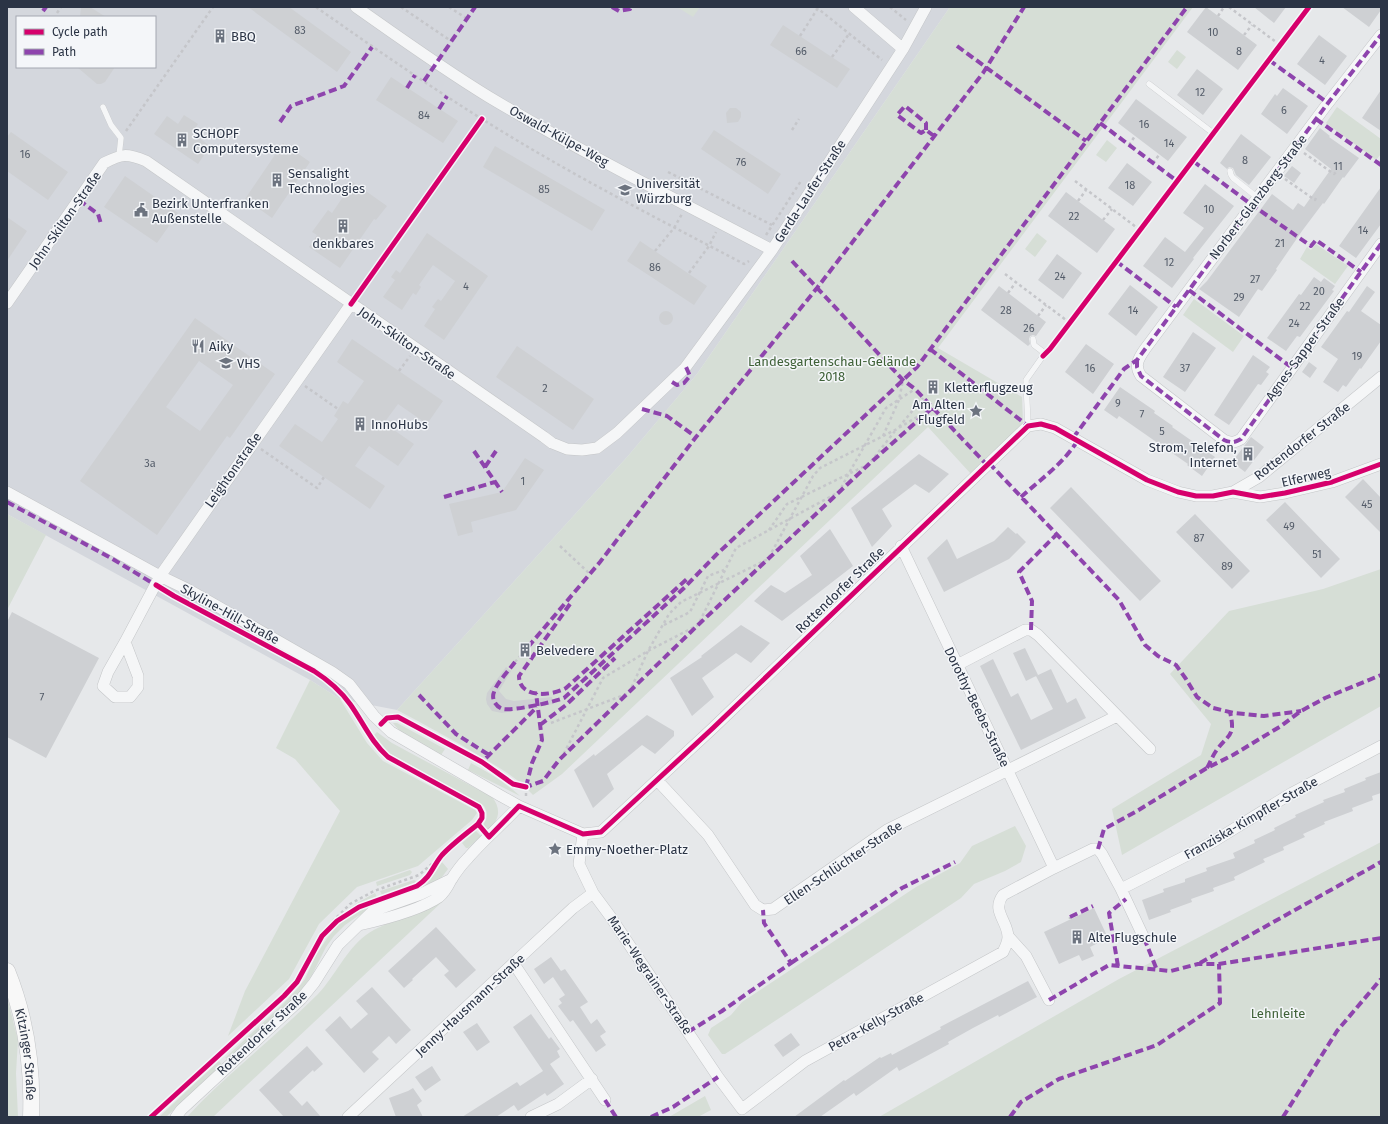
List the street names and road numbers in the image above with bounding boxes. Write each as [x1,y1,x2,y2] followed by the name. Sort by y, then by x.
[507,102,611,170] street label: Oswald-Külpe-Weg
[1206,132,1310,262] street label: Norbert-Glanzberg-Straße
[771,137,849,245] street label: Gerda-Laufer-Straße
[26,168,104,272] street label: John-Skilton-Straße
[1263,295,1347,403] street label: Agnes-Sapper-Straße
[355,304,459,382] street label: John-Skilton-Straße
[1251,399,1353,483] street label: Rottendorfer Straße
[202,430,264,510] street label: Leightonstraße
[1280,464,1332,490] street label: Elferweg
[793,544,887,636] street label: Rottendorfer Straße
[178,581,282,647] street label: Skyline-Hill-Straße
[941,645,1013,769] street label: Dorothy-Beebe-Straße
[1182,774,1320,862] street label: Franziska-Kimpfler-Straße
[781,818,905,908] street label: Ellen-Schlüchter-Straße
[605,913,695,1037] street label: Marie-Wegrainer-Straße
[412,951,528,1059] street label: Jenny-Hausmann-Straße
[214,987,310,1079] street label: Rottendorfer Straße
[826,990,926,1054] street label: Petra-Kelly-Straße
[12,1006,39,1101] street label: Kitzinger Straße

